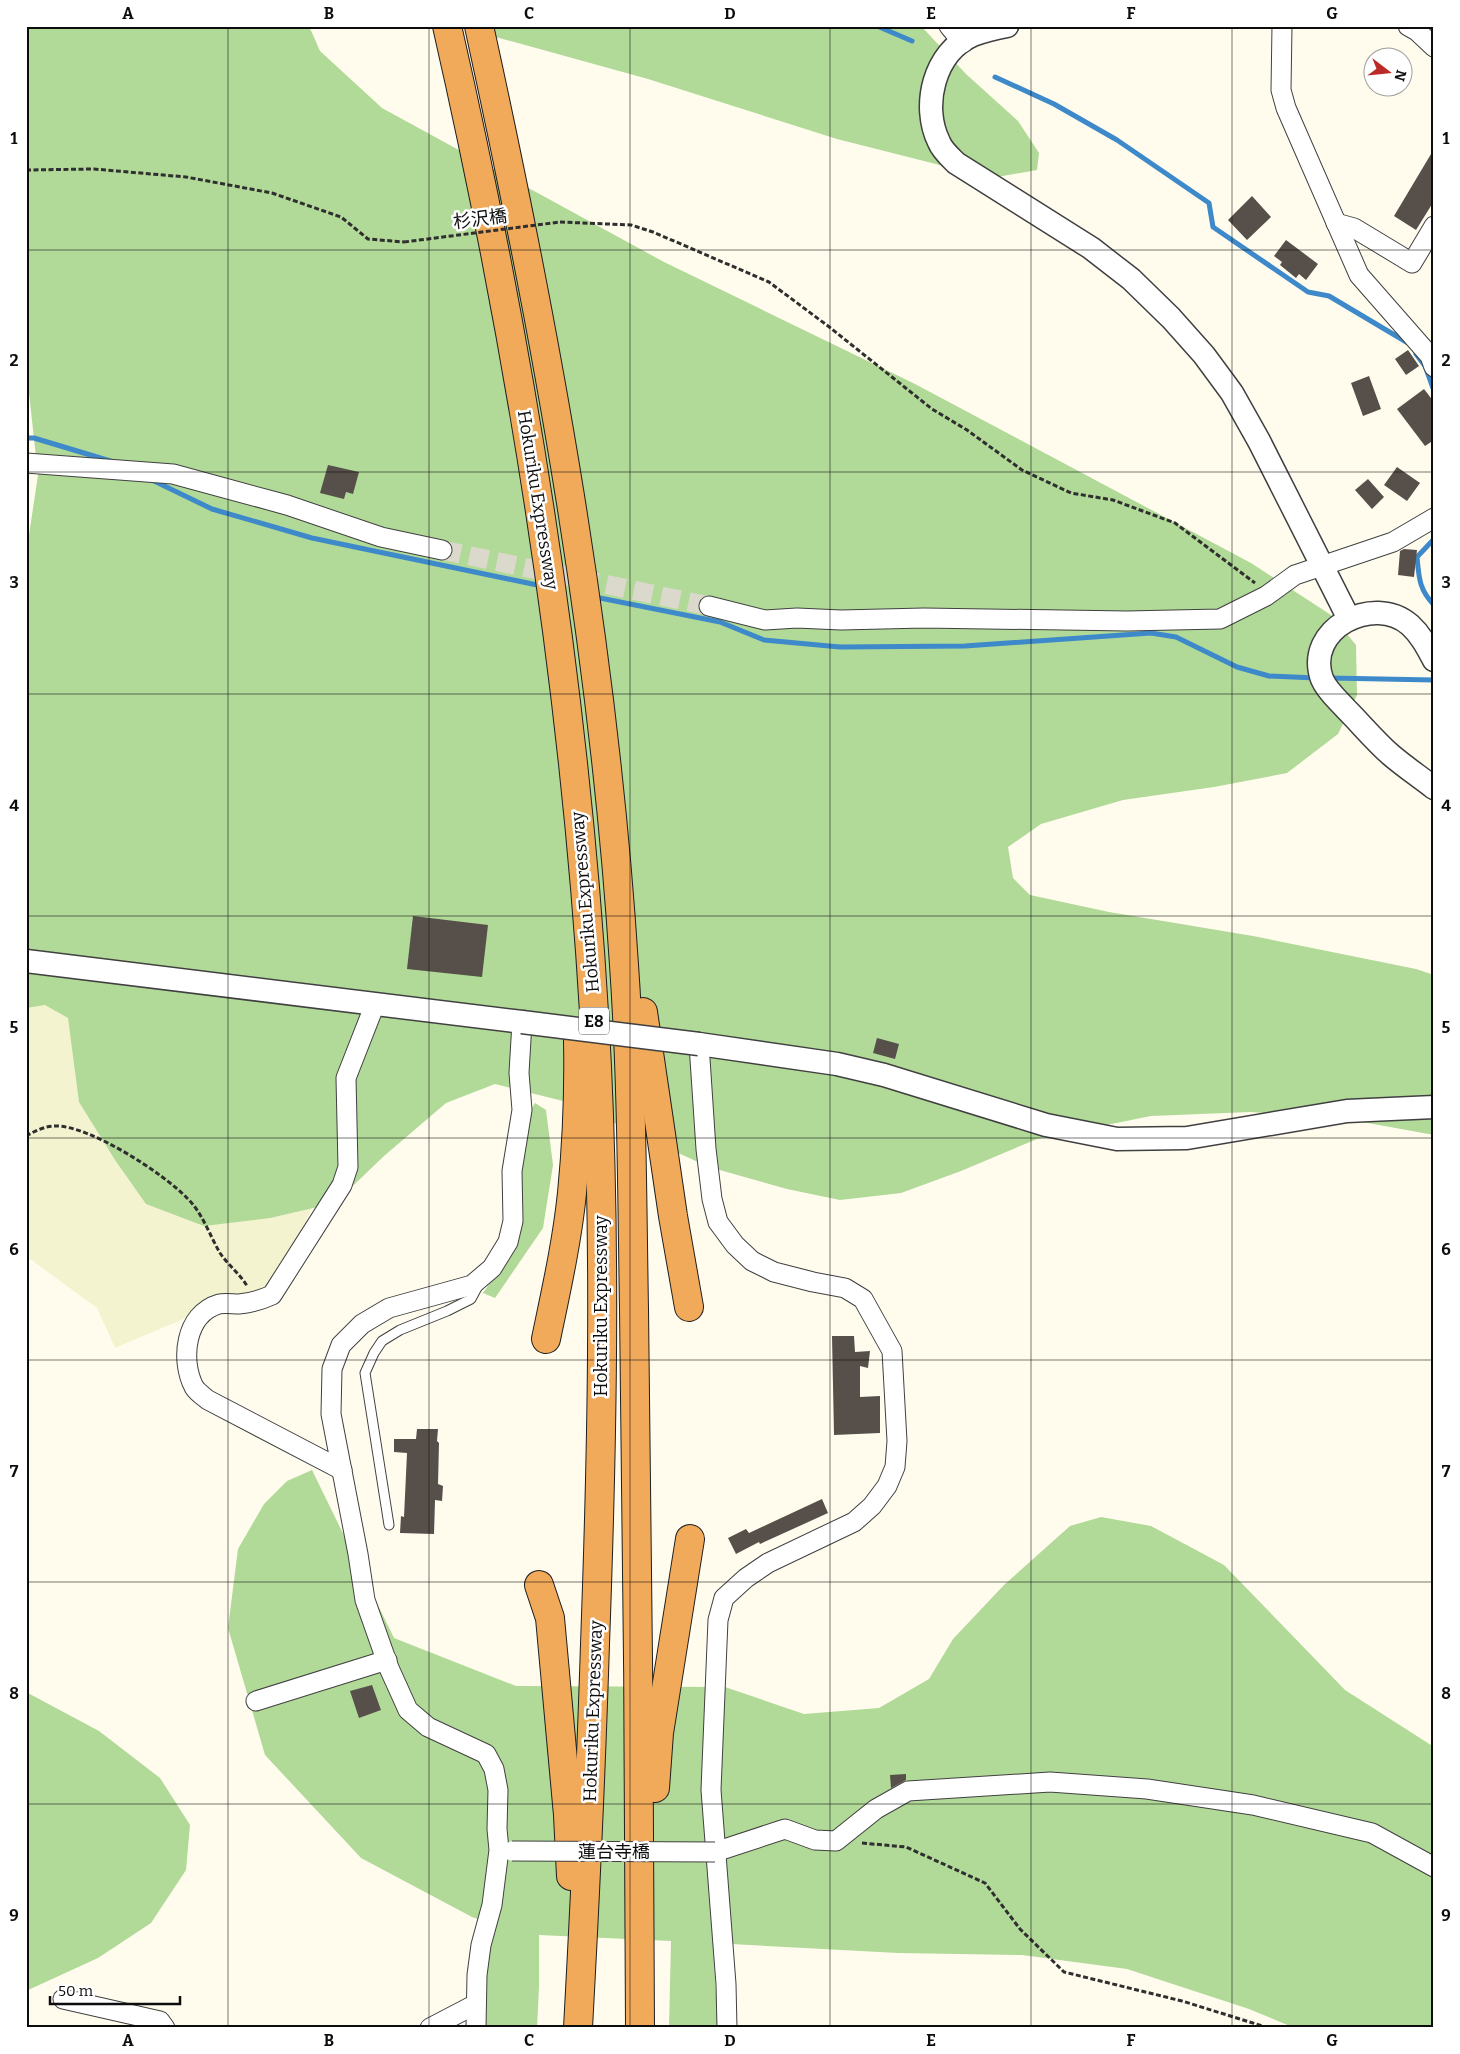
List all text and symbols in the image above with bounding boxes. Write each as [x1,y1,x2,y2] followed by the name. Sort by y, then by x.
[122,4,134,23] text: A
[324,4,334,23] text: B
[524,4,534,23] text: C
[724,4,736,23] text: D
[926,4,936,23] text: E
[1127,4,1136,23] text: F
[1326,4,1338,23] text: G
[1362,48,1412,98] north arrow
[1390,68,1410,83] text: N
[11,129,18,148] text: 1
[1443,129,1450,148] text: 1
[452,205,508,233] street label: 杉沢橋
[9,351,19,370] text: 2
[1441,351,1451,370] text: 2
[513,409,563,592] street label: Hokuriku Expressway
[9,573,19,592] text: 3
[1441,573,1451,592] text: 3
[9,796,19,815] text: 4
[1441,796,1451,815] text: 4
[566,810,604,993] street label: Hokuriku Expressway
[579,1008,609,1034] road number: E8
[10,1018,19,1037] text: 5
[1442,1018,1451,1037] text: 5
[590,1215,612,1397] street label: Hokuriku Expressway
[9,1240,19,1259] text: 6
[1441,1240,1451,1259] text: 6
[10,1462,19,1481] text: 7
[1442,1462,1451,1481] text: 7
[579,1619,607,1802] street label: Hokuriku Expressway
[9,1684,19,1703] text: 8
[1441,1684,1451,1703] text: 8
[578,1841,650,1863] street label: 蓮台寺橋
[9,1906,19,1925] text: 9
[1441,1906,1451,1925] text: 9
[50,1974,180,2006] scale bar
[58,1982,94,2000] text: 50 m
[122,2031,134,2050] text: A
[324,2031,334,2050] text: B
[524,2031,534,2050] text: C
[724,2031,736,2050] text: D
[926,2031,936,2050] text: E
[1127,2031,1136,2050] text: F
[1326,2031,1338,2050] text: G

